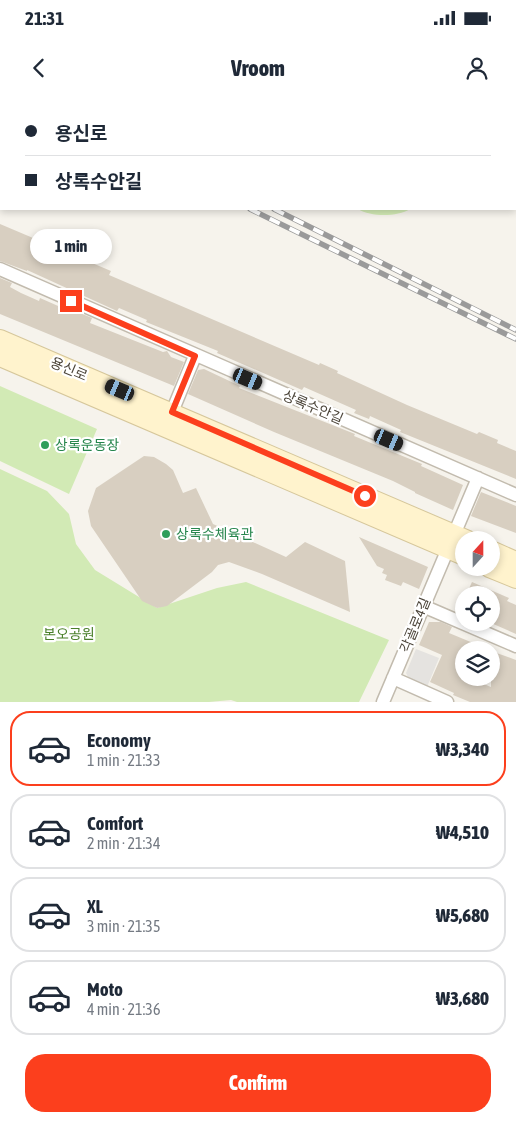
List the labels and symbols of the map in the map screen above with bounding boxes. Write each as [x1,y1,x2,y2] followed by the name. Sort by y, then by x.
[30,228,112,264] callout: 1 min
[60,290,82,312] route end
[48,354,90,384] street label: 용신로
[231,366,264,392] car
[103,377,136,403] car
[280,387,346,427] street label: 상록수안길
[372,427,405,453] car
[55,437,120,453] place label: 상록운동장
[39,439,51,451] marker: 상록운동장
[354,485,376,507] route start
[176,526,253,542] place label: 상록수체육관
[160,528,172,540] marker: 상록수체육관
[455,531,500,576] north arrow
[397,595,433,655] street label: 각골로4길
[43,626,95,642] park label: 본오공원

